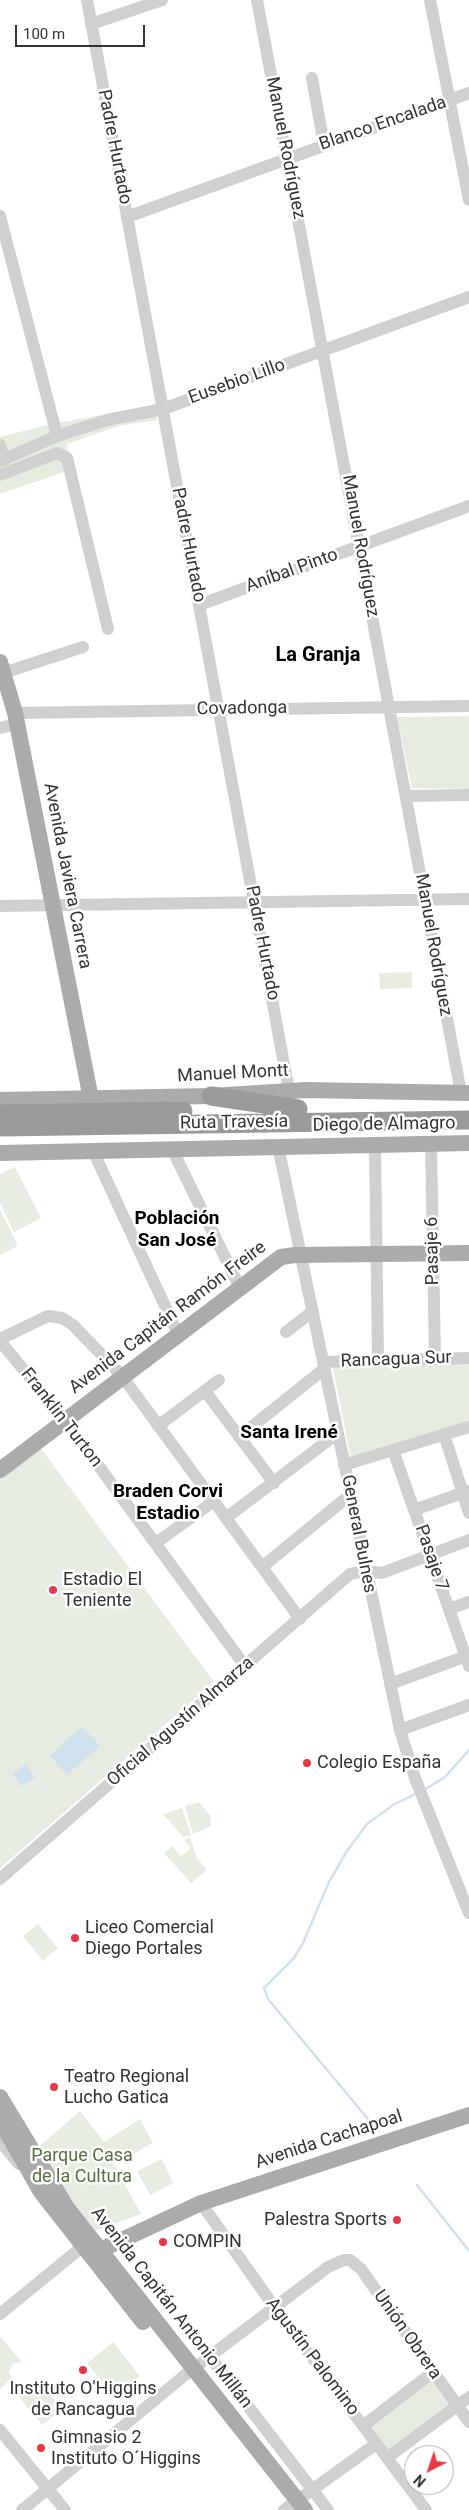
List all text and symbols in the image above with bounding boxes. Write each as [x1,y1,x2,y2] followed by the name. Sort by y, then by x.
[18,15,148,47] scale bar
[23,25,65,43] text: 100 m
[261,75,309,221] street label: Manuel Rodríguez
[92,88,136,206] street label: Padre Hurtado
[317,92,449,156] street label: Blanco Encalada
[186,355,288,409] street label: Eusebio Lillo
[337,473,383,619] street label: Manuel Rodríguez
[166,486,210,604] street label: Padre Hurtado
[243,544,341,598] street label: Aníbal Pinto
[276,644,360,668] district label: La Granja
[197,697,287,721] street label: Covadonga
[38,781,96,971] street label: Avenida Javiera Carrera
[410,872,456,1018] street label: Manuel Rodríguez
[240,884,284,1002] street label: Padre Hurtado
[177,1060,289,1088] street label: Manuel Montt
[180,1111,288,1135] street label: Ruta Travesía
[312,1113,456,1137] street label: Diego de Almagro
[134,1208,220,1252] district label: Población San José
[422,1217,444,1285] street label: Pasaje 6
[65,1237,271,1399] street label: Avenida Capitán Ramón Freire
[340,1347,452,1373] street label: Rancagua Sur
[16,1364,106,1472] street label: Franklin Turton
[240,1422,338,1444] district label: Santa Irené
[336,1473,380,1595] street label: General Bulnes
[113,1481,223,1525] district label: Braden Corvi Estadio
[410,1522,452,1594] street label: Pasaje 7
[63,1569,142,1612] place label: Estadio El Teniente
[47,1584,59,1596] marker: Estadio El Teniente
[103,1652,259,1792] street label: Oficial Agustín Almarza
[317,1752,441,1774] place label: Colegio España
[301,1757,313,1769] marker: Colegio España
[85,1917,214,1960] place label: Liceo Comercial Diego Portales
[69,1932,81,1944] marker: Liceo Comercial Diego Portales
[64,2066,189,2108] place label: Teatro Regional Lucho Gatica
[48,2081,60,2093] marker: Teatro Regional Lucho Gatica
[253,2106,405,2174] street label: Avenida Cachapoal
[31,2145,133,2188] park label: Parque Casa de la Cultura
[86,2203,256,2413] street label: Avenida Capitán Antonio Millán
[264,2209,387,2231] place label: Palestra Sports
[391,2214,403,2226] marker: Palestra Sports
[173,2231,242,2253] place label: COMPIN
[157,2236,169,2248] marker: COMPIN
[368,2286,446,2384] street label: Unión Obrera
[261,2294,363,2420] street label: Agustín Palomino
[77,2364,89,2376] marker: Instituto O'Higgins de Rancagua
[9,2378,157,2420] place label: Instituto O'Higgins de Rancagua
[51,2427,201,2470] place label: Gimnasio 2 Instituto O´Higgins
[35,2442,47,2454] marker: Gimnasio 2 Instituto O´Higgins
[404,2445,454,2495] north arrow
[411,2471,429,2490] text: N

